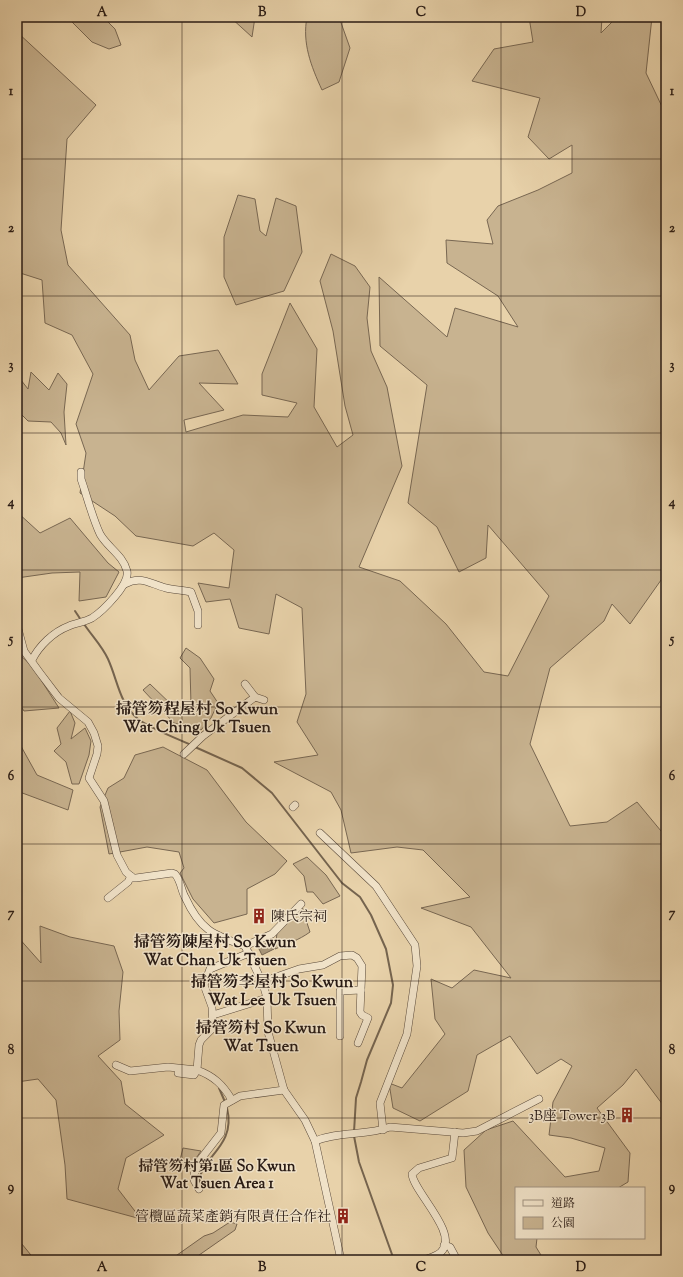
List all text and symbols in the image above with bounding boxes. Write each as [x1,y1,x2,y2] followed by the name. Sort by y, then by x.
[97,4,108,22] text: A
[258,4,267,22] text: B
[416,4,426,22] text: C
[576,4,586,22] text: D
[9,83,14,101] text: 1
[670,83,675,101] text: 1
[8,220,15,238] text: 2
[669,220,676,238] text: 2
[8,357,14,375] text: 3
[669,357,675,375] text: 3
[7,494,15,512] text: 4
[668,494,676,512] text: 4
[8,631,14,649] text: 5
[669,631,675,649] text: 5
[116,699,279,740] district label: 掃管笏程屋村 So Kwun Wat Ching Uk Tsuen
[8,768,15,786] text: 6
[669,768,676,786] text: 6
[8,905,15,923] text: 7
[669,905,676,923] text: 7
[250,907,268,925] building icon: 陳氏宗祠
[271,908,327,928] place label: 陳氏宗祠
[134,932,297,973] district label: 掃管笏陳屋村 So Kwun Wat Chan Uk Tsuen
[191,972,354,1013] district label: 掃管笏李屋村 So Kwun Wat Lee Uk Tsuen
[196,1018,327,1059] district label: 掃管笏村 So Kwun Wat Tsuen
[8,1042,15,1060] text: 8
[669,1042,676,1060] text: 8
[618,1106,636,1124] building icon: 3B座 Tower 3B
[528,1107,615,1127] place label: 3B座 Tower 3B
[138,1157,296,1195] district label: 掃管笏村第1區 So Kwun Wat Tsuen Area 1
[8,1179,15,1197] text: 9
[669,1179,676,1197] text: 9
[515,1187,645,1239] legend
[551,1195,575,1213] text: 道路
[334,1207,352,1225] building icon: 管欖區蔬菜產銷有限責任合作社
[135,1208,331,1228] place label: 管欖區蔬菜產銷有限責任合作社
[551,1215,575,1233] text: 公園
[97,1259,108,1277] text: A
[258,1259,267,1277] text: B
[416,1259,426,1277] text: C
[576,1259,586,1277] text: D

